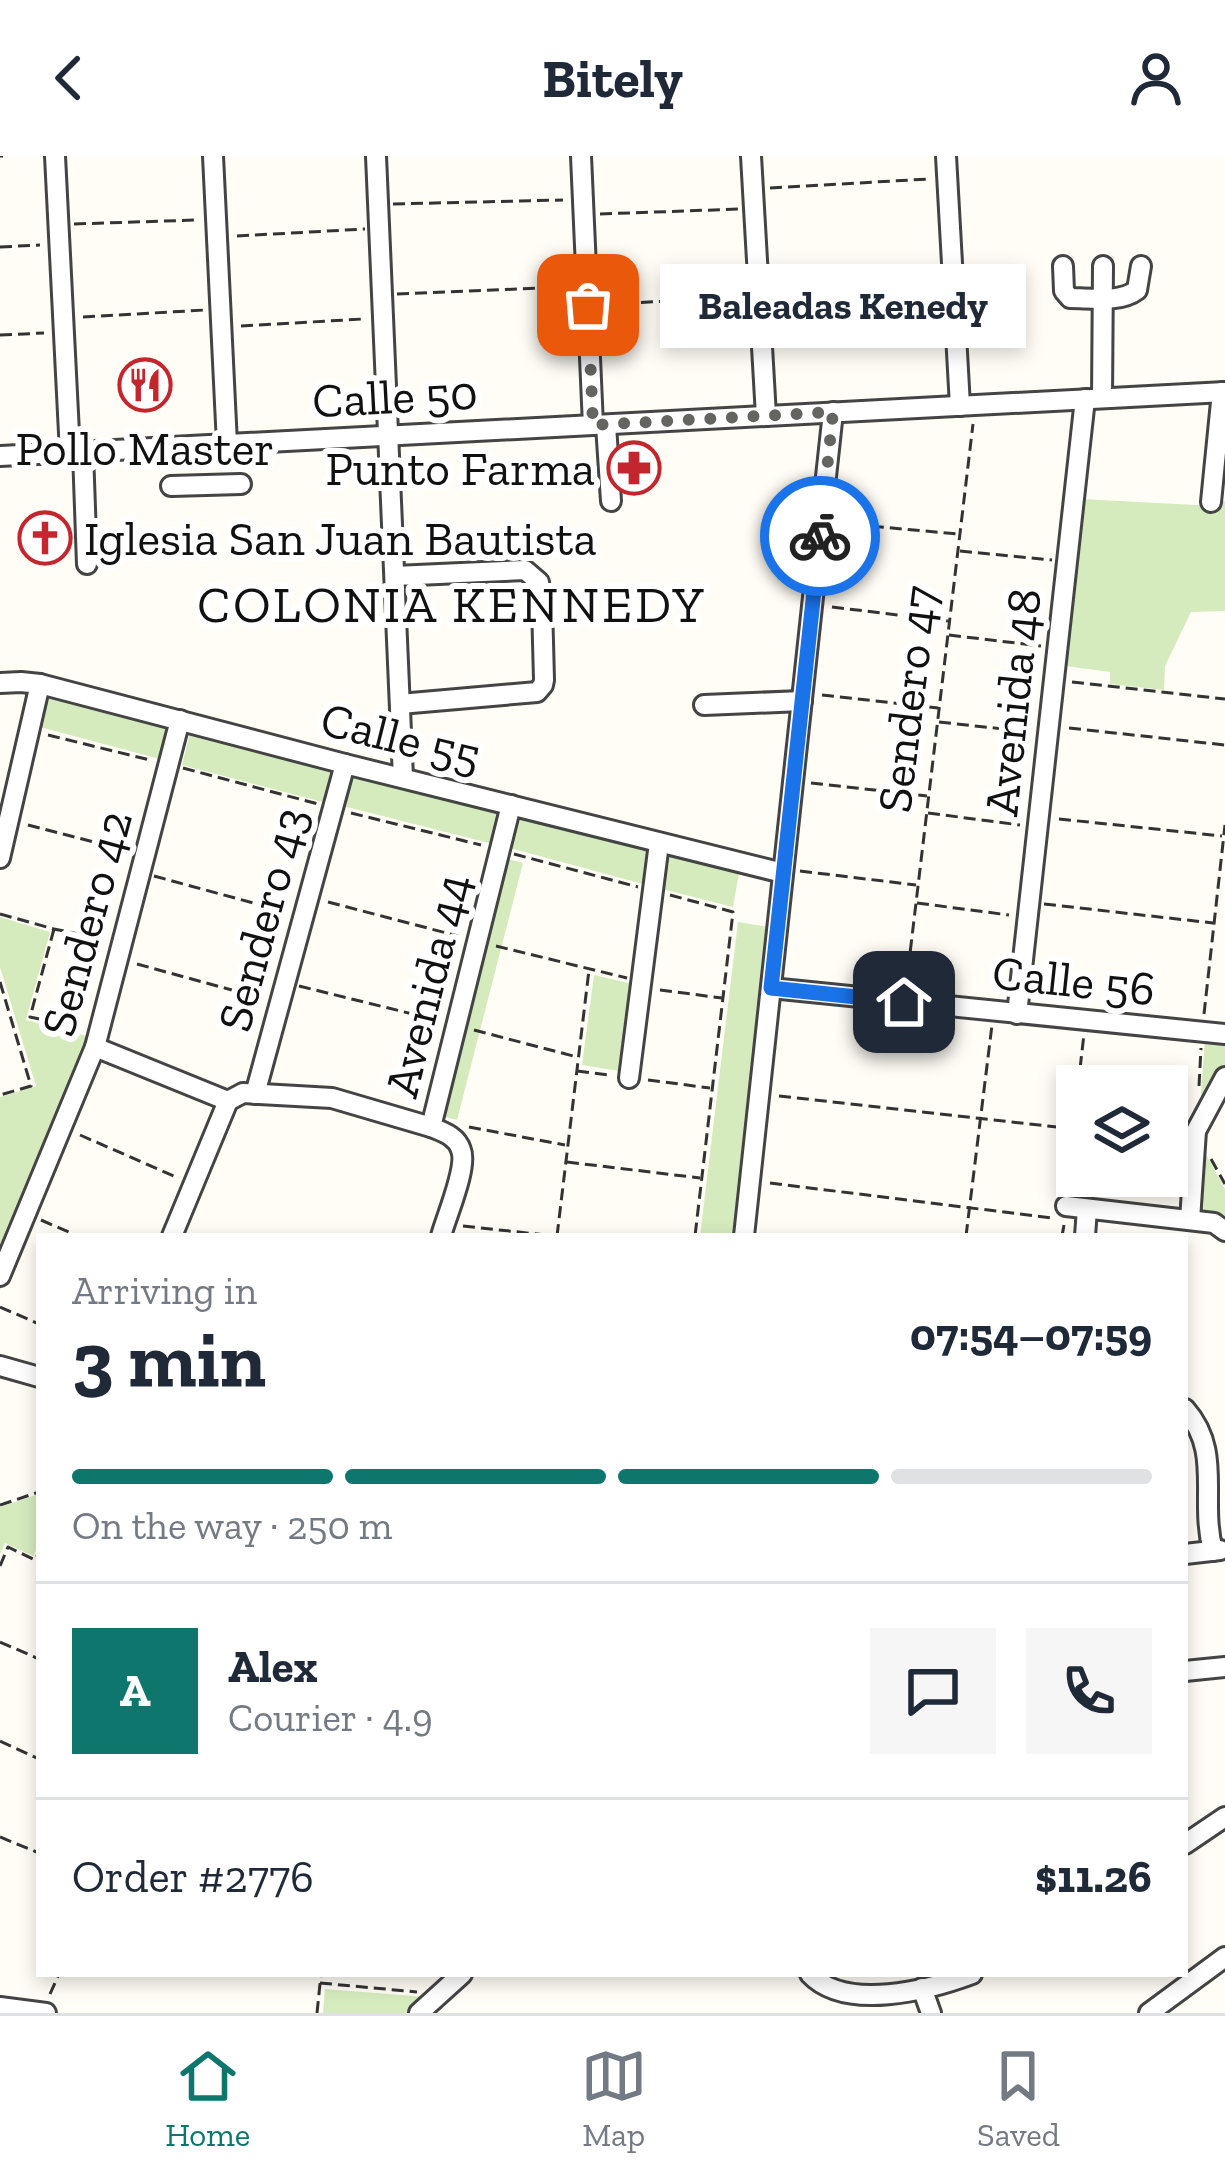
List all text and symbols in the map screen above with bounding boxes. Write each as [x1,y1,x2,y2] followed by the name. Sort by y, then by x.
[36,45,102,111] icon: back
[1123,45,1189,111] icon: person
[542,46,683,111] text: Bitely
[537,254,639,356] pin
[660,263,1026,347] callout: Baleadas Kenedy
[555,272,621,338] icon: bag
[698,282,988,329] text: Baleadas Kenedy
[117,357,173,413] restaurant icon: Pollo Master
[311,364,479,429] street label: Calle 50
[16,420,274,477] place label: Pollo Master
[326,440,595,497] place label: Punto Farma
[606,440,662,496] pharmacy icon: Punto Farma
[760,476,880,596] courier
[787,503,853,569] icon: bike
[17,510,73,566] church icon: Iglesia San Juan Bautista
[84,510,597,567] place label: Iglesia San Juan Bautista
[197,574,707,635] district label: COLONIA KENNEDY
[865,582,950,816] street label: Sendero 47
[972,586,1053,818] street label: Avenida 48
[315,690,487,785] street label: Calle 55
[205,801,320,1037] street label: Sendero 43
[29,804,144,1042] street label: Sendero 42
[372,868,483,1103] street label: Avenida 44
[990,944,1158,1017] street label: Calle 56
[853,951,955,1053] pin
[871,969,937,1035] icon: home
[1056,1065,1188,1197] map controls
[1056,1065,1188,1197] button: layers
[72,1267,257,1314] text: Arriving in
[910,1308,1152,1362] text: 07:54–07:59
[72,1312,266,1406] text: 3 min
[72,1502,392,1549] text: On the way · 250 m
[870,1628,996,1754] button: chat
[1026,1628,1152,1754] button: phone
[228,1640,318,1694] text: Alex
[120,1664,150,1718] text: A
[228,1694,433,1741] text: Courier · 4.9
[72,1850,314,1904] text: Order #2776
[1035,1850,1152,1904] text: $11.26
[165,2043,250,2154] tab: Home
[581,2043,647,2154] tab: Map
[977,2043,1060,2154] tab: Saved

